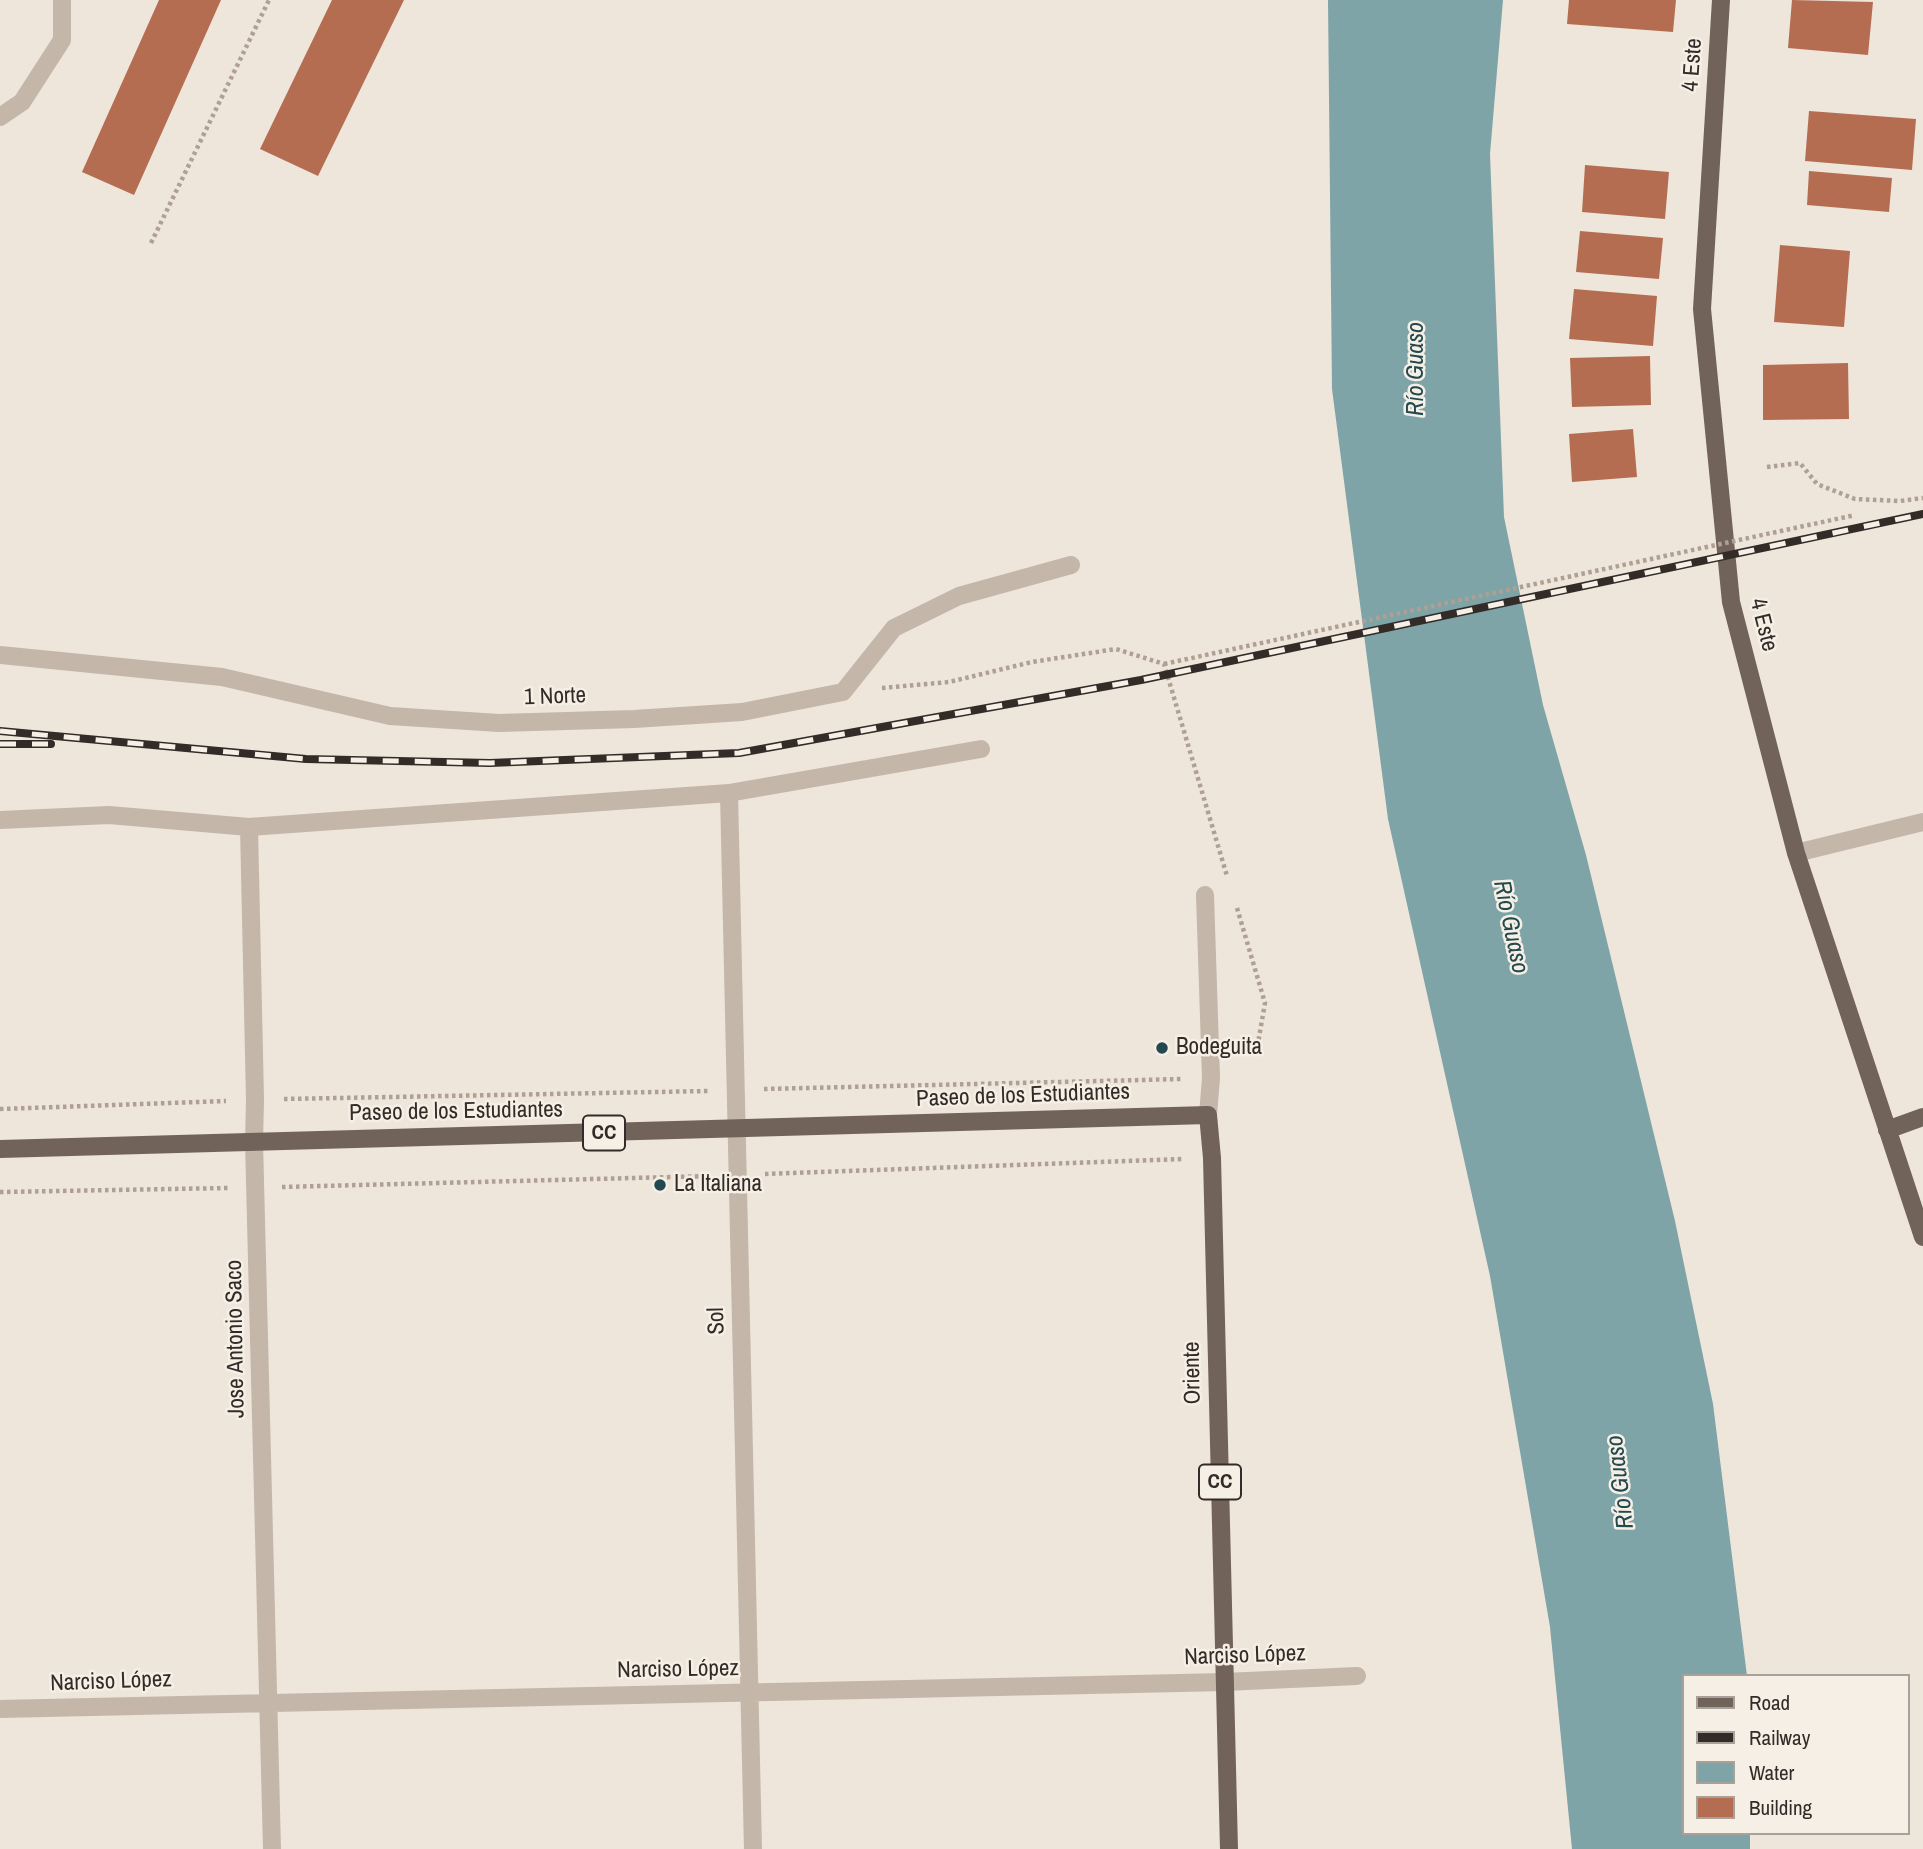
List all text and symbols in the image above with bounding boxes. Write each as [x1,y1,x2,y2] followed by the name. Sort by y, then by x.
[1677,37,1709,93] street label: 4 Este
[1403,322,1431,416] water label: Río Guaso
[1743,596,1783,654] street label: 4 Este
[524,682,586,712] street label: 1 Norte
[1486,878,1534,976] water label: Río Guaso
[1176,1034,1262,1062] place label: Bodeguita
[1154,1040,1170,1056] marker: Bodeguita
[916,1078,1130,1114] street label: Paseo de los Estudiantes
[349,1096,563,1128] street label: Paseo de los Estudiantes
[583,1116,625,1150] road number: CC
[674,1171,762,1199] place label: La Italiana
[652,1177,668,1193] marker: La Italiana
[221,1260,251,1418] street label: Jose Antonio Saco
[703,1307,731,1335] street label: Sol
[1179,1341,1207,1405] street label: Oriente
[1601,1434,1641,1530] water label: Río Guaso
[1199,1464,1241,1500] road number: CC
[1184,1640,1306,1672] street label: Narciso López
[617,1655,739,1685] street label: Narciso López
[50,1666,172,1698] street label: Narciso López
[1682,1674,1909,1835] legend
[1749,1688,1790,1717] text: Road
[1749,1723,1810,1752] text: Railway
[1749,1758,1794,1787] text: Water
[1749,1793,1812,1822] text: Building

